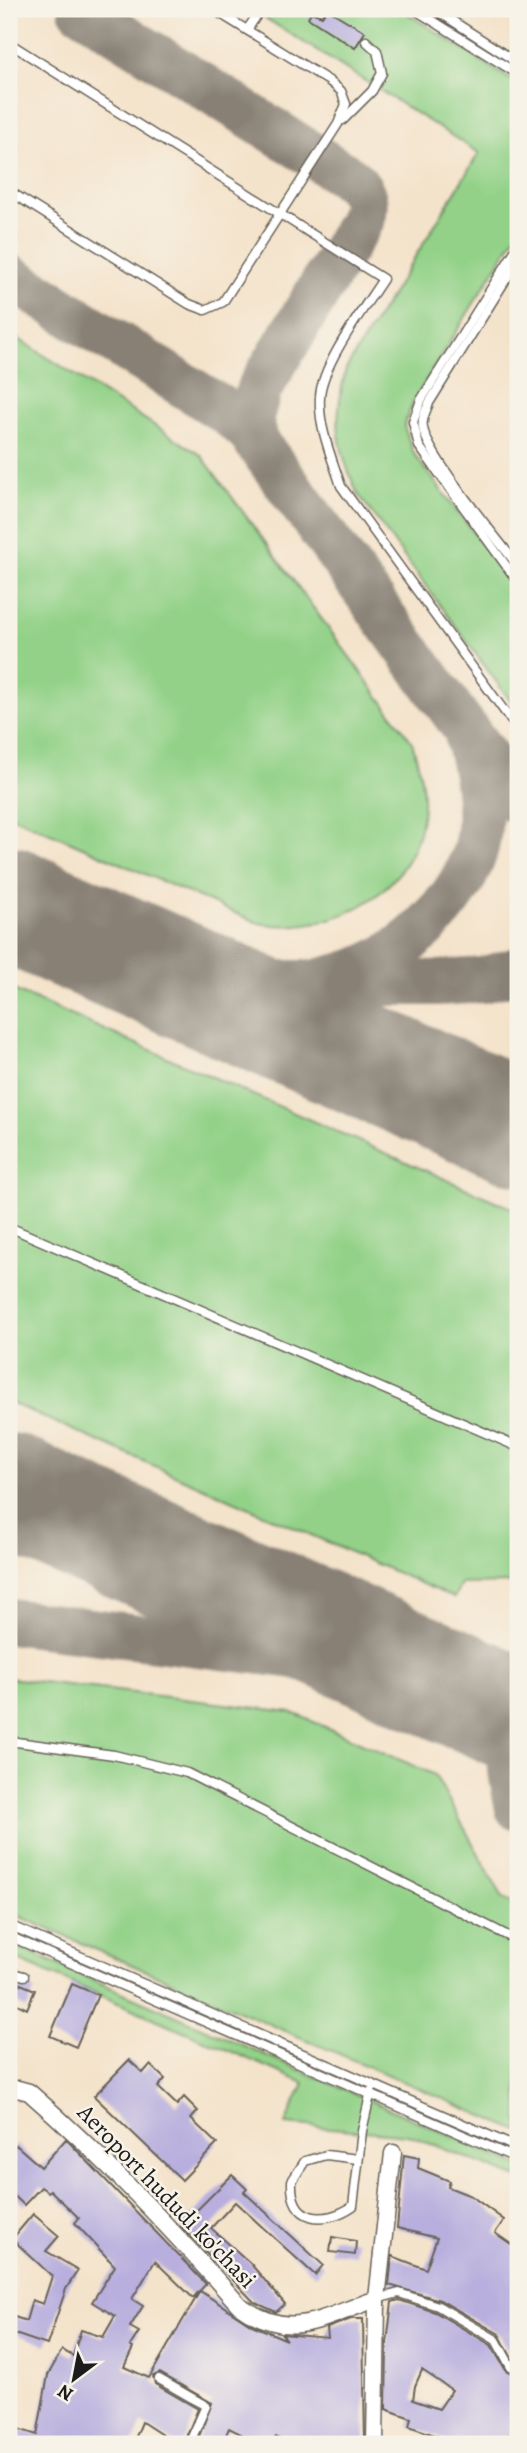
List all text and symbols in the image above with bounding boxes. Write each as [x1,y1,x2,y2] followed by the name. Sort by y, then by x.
[70,2096,263,2295] street label: Aeroport hududi ko'chasi
[38,2344,108,2414] north arrow
[53,2378,78,2407] text: N

